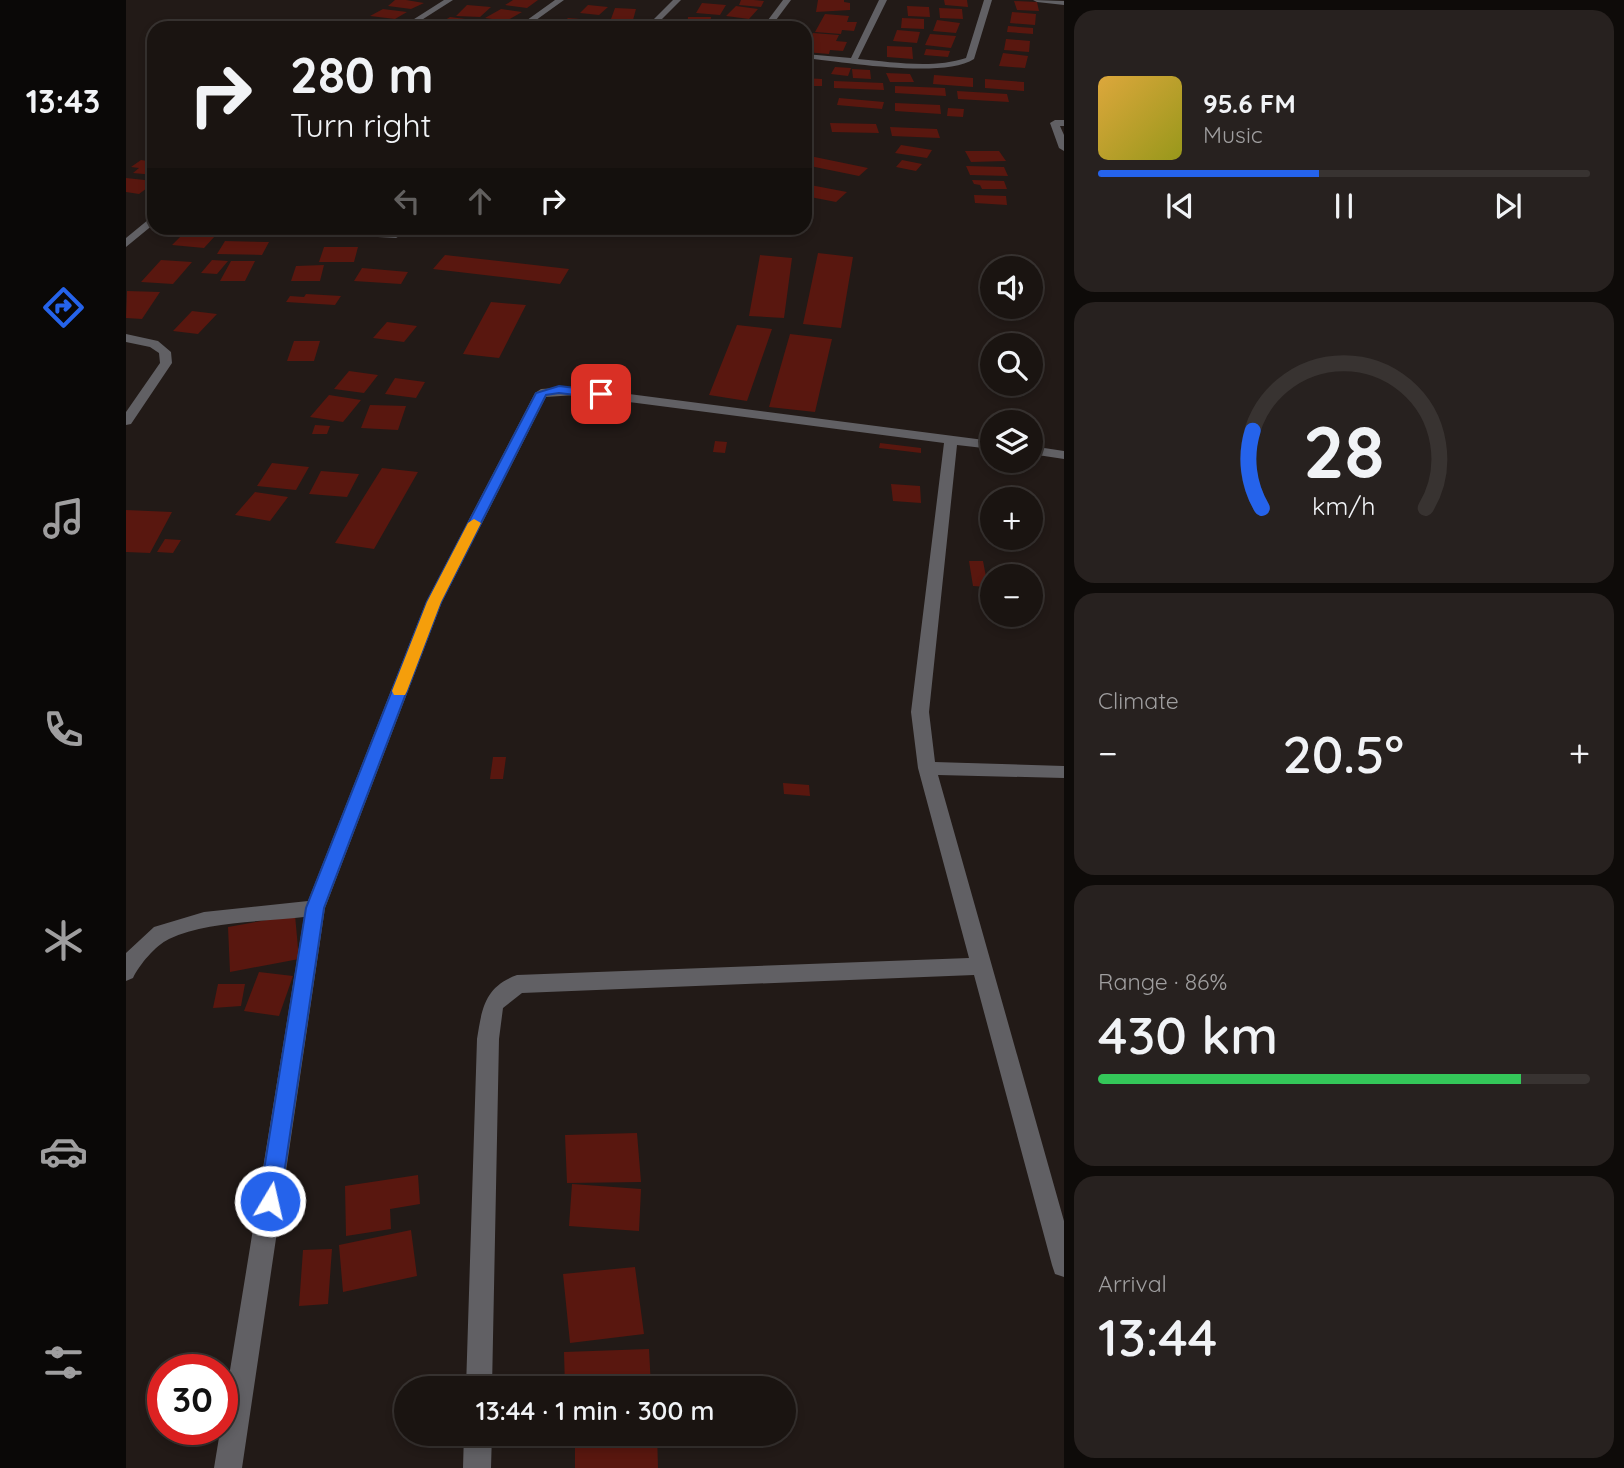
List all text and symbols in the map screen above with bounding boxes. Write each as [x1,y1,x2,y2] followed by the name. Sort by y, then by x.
[290,44,434,105] text: 280 m
[175,49,266,140] icon: right
[26,81,100,121] text: 13:43
[1203,87,1296,120] text: 95.6 FM
[290,105,431,145] text: Turn right
[1203,120,1263,149] text: Music
[388,182,426,220] icon: left
[461,182,499,220] icon: ahead
[534,182,572,220] icon: right
[1161,187,1199,225] icon: previous
[1325,187,1363,225] icon: pause
[1489,187,1527,225] icon: next
[980,256,1043,627] map controls
[980,256,1043,319] button: sound
[39,283,88,332] icon: directions
[980,333,1043,396] button: search
[571,364,631,424] pin
[582,375,620,413] icon: arrive
[1303,406,1385,497] text: 28
[980,410,1043,473] button: layers
[980,487,1043,550] button: +
[1312,490,1376,521] text: km/h
[39,494,88,543] icon: music
[980,564,1043,627] button: −
[1098,686,1179,715] text: Climate
[39,705,88,754] icon: phone
[1282,721,1404,786] text: 20.5°
[1098,729,1118,777] text: −
[1569,729,1590,777] text: +
[39,916,88,965] icon: climate
[1098,967,1227,996] text: Range · 86%
[1098,1002,1278,1067] text: 430 km
[39,1127,88,1176] icon: car
[233,1164,307,1238] position arrow
[1098,1269,1167,1298] text: Arrival
[1098,1304,1217,1369] text: 13:44
[39,1338,88,1387] icon: filters
[147,1354,238,1445] speed limit sign: 30
[476,1394,714,1427] text: 13:44 · 1 min · 300 m

